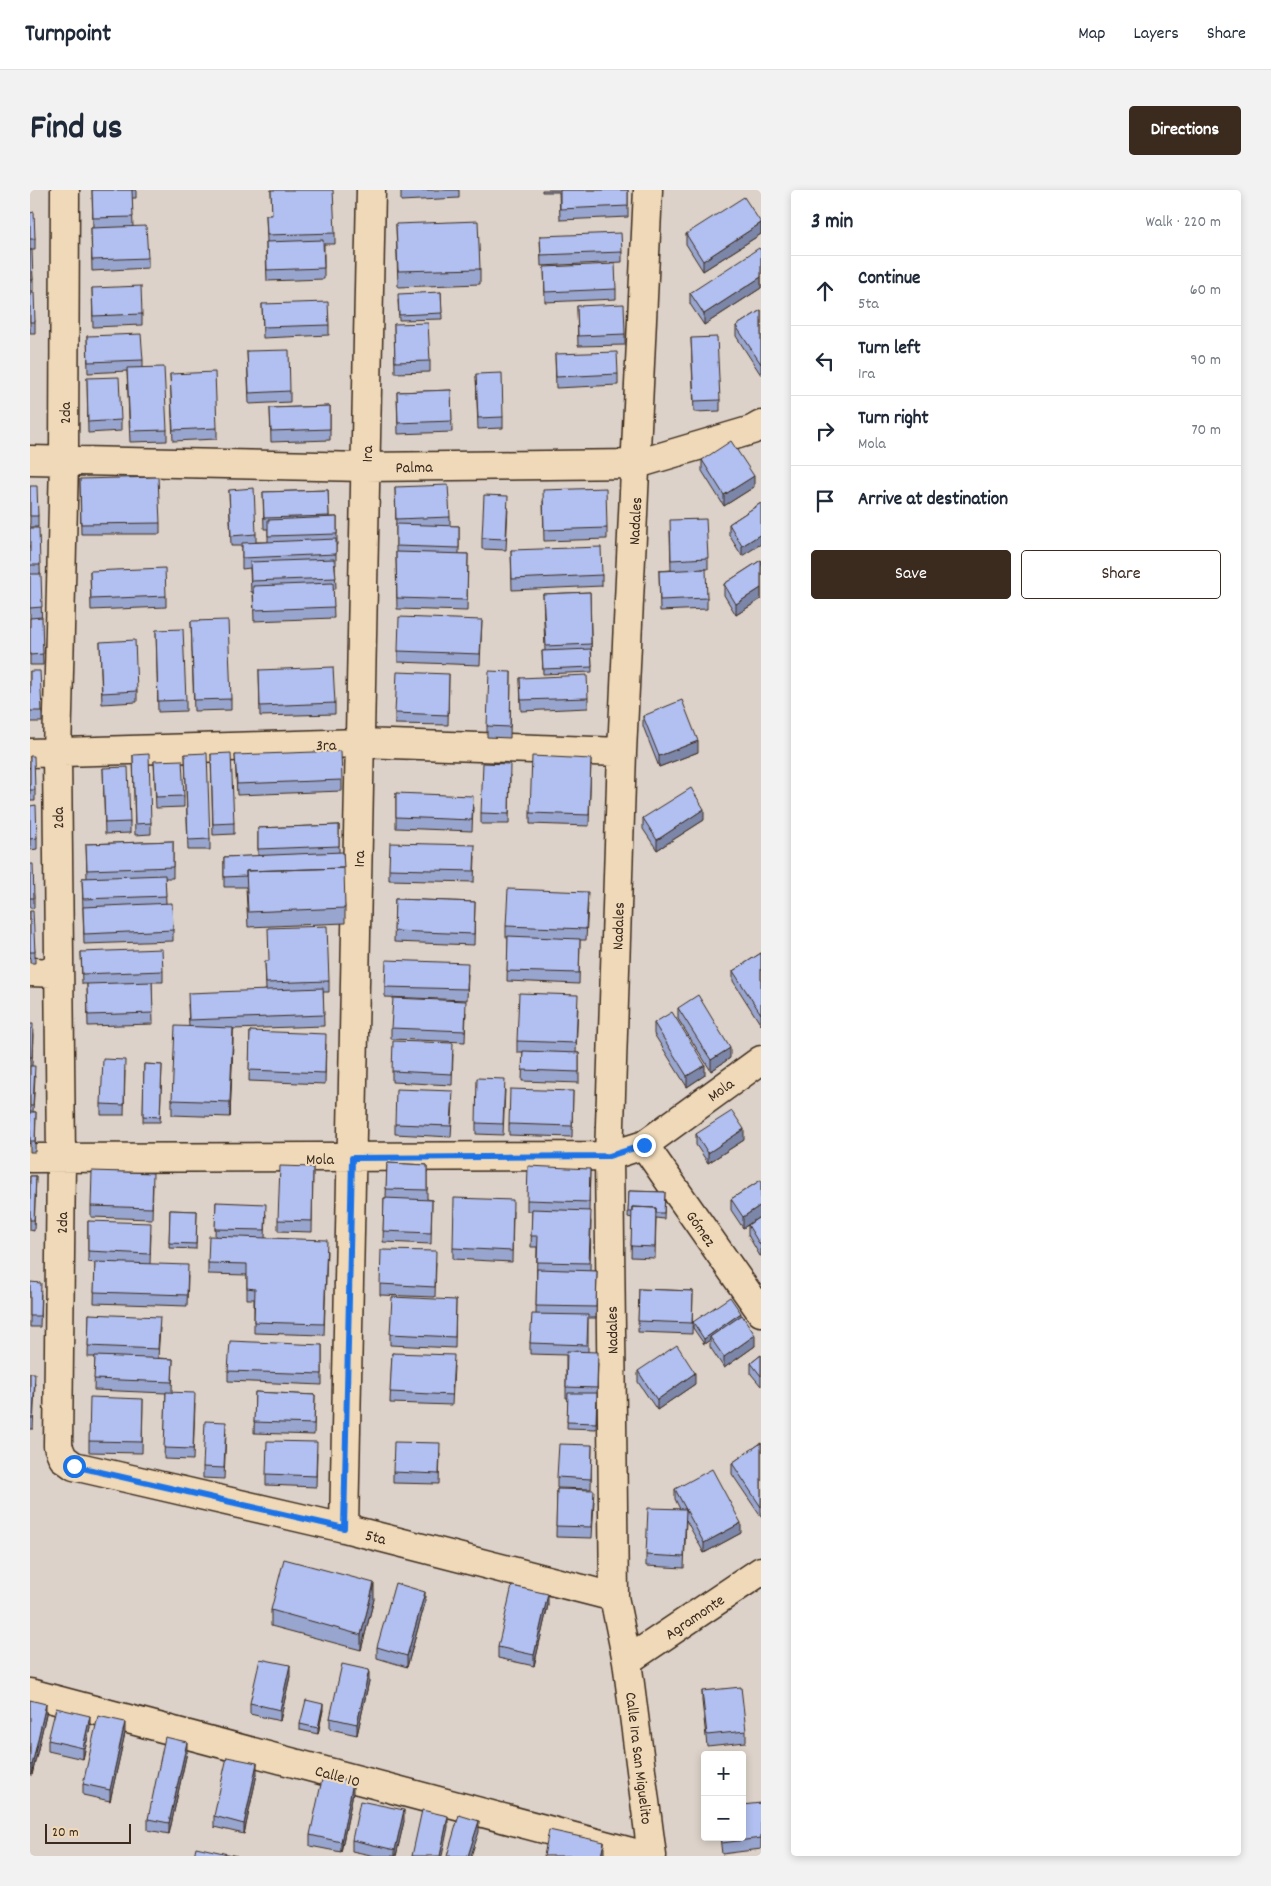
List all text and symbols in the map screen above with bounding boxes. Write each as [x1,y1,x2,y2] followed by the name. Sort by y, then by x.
[25,18,111,52] text: Turnpoint
[1078,22,1105,47] text: Map
[1133,22,1179,47] text: Layers
[1207,22,1246,47] text: Share
[30,105,122,155] text: Find us
[1129,106,1241,155] button: Directions
[811,208,853,238] text: 3 min
[1146,211,1221,234] text: Walk · 220 m
[858,266,920,293] text: Continue
[811,277,839,305] icon: ahead
[1190,279,1221,302] text: 60 m
[858,293,879,316] text: 5ta
[858,336,921,363] text: Turn left
[811,347,839,375] icon: left
[1190,349,1221,372] text: 90 m
[858,363,875,386] text: 1ra
[55,402,78,424] street label: 2da
[858,406,929,433] text: Turn right
[811,417,839,445] icon: right
[1191,419,1221,442] text: 70 m
[858,433,886,456] text: Mola
[357,445,380,463] street label: 1ra
[395,457,433,480] street label: Palma
[811,487,839,515] icon: arrive
[858,487,1008,514] text: Arrive at destination
[624,496,649,546] street label: Nadales
[811,550,1011,599] button: Save
[1021,550,1221,599] button: Share
[315,735,337,758] street label: 3ra
[48,806,71,829] street label: 2da
[349,850,372,868] street label: 1ra
[607,901,632,950] street label: Nadales
[703,1073,740,1109] street label: Mola
[633,1134,656,1157] route end
[306,1149,334,1172] street label: Mola
[679,1207,721,1252] street label: Gómez
[52,1211,75,1234] street label: 2da
[602,1306,625,1354] street label: Nadales
[63,1455,86,1478] route start
[363,1525,389,1552] street label: 5ta
[661,1590,730,1647] street label: Agramonte
[618,1691,657,1826] street label: Calle 1ra San Miguelito
[701,1751,746,1841] map controls
[701,1751,746,1796] button: +
[312,1760,363,1794] street label: Calle 10
[701,1796,746,1841] button: −
[45,1821,131,1844] scale bar
[52,1823,79,1843] text: 20 m

